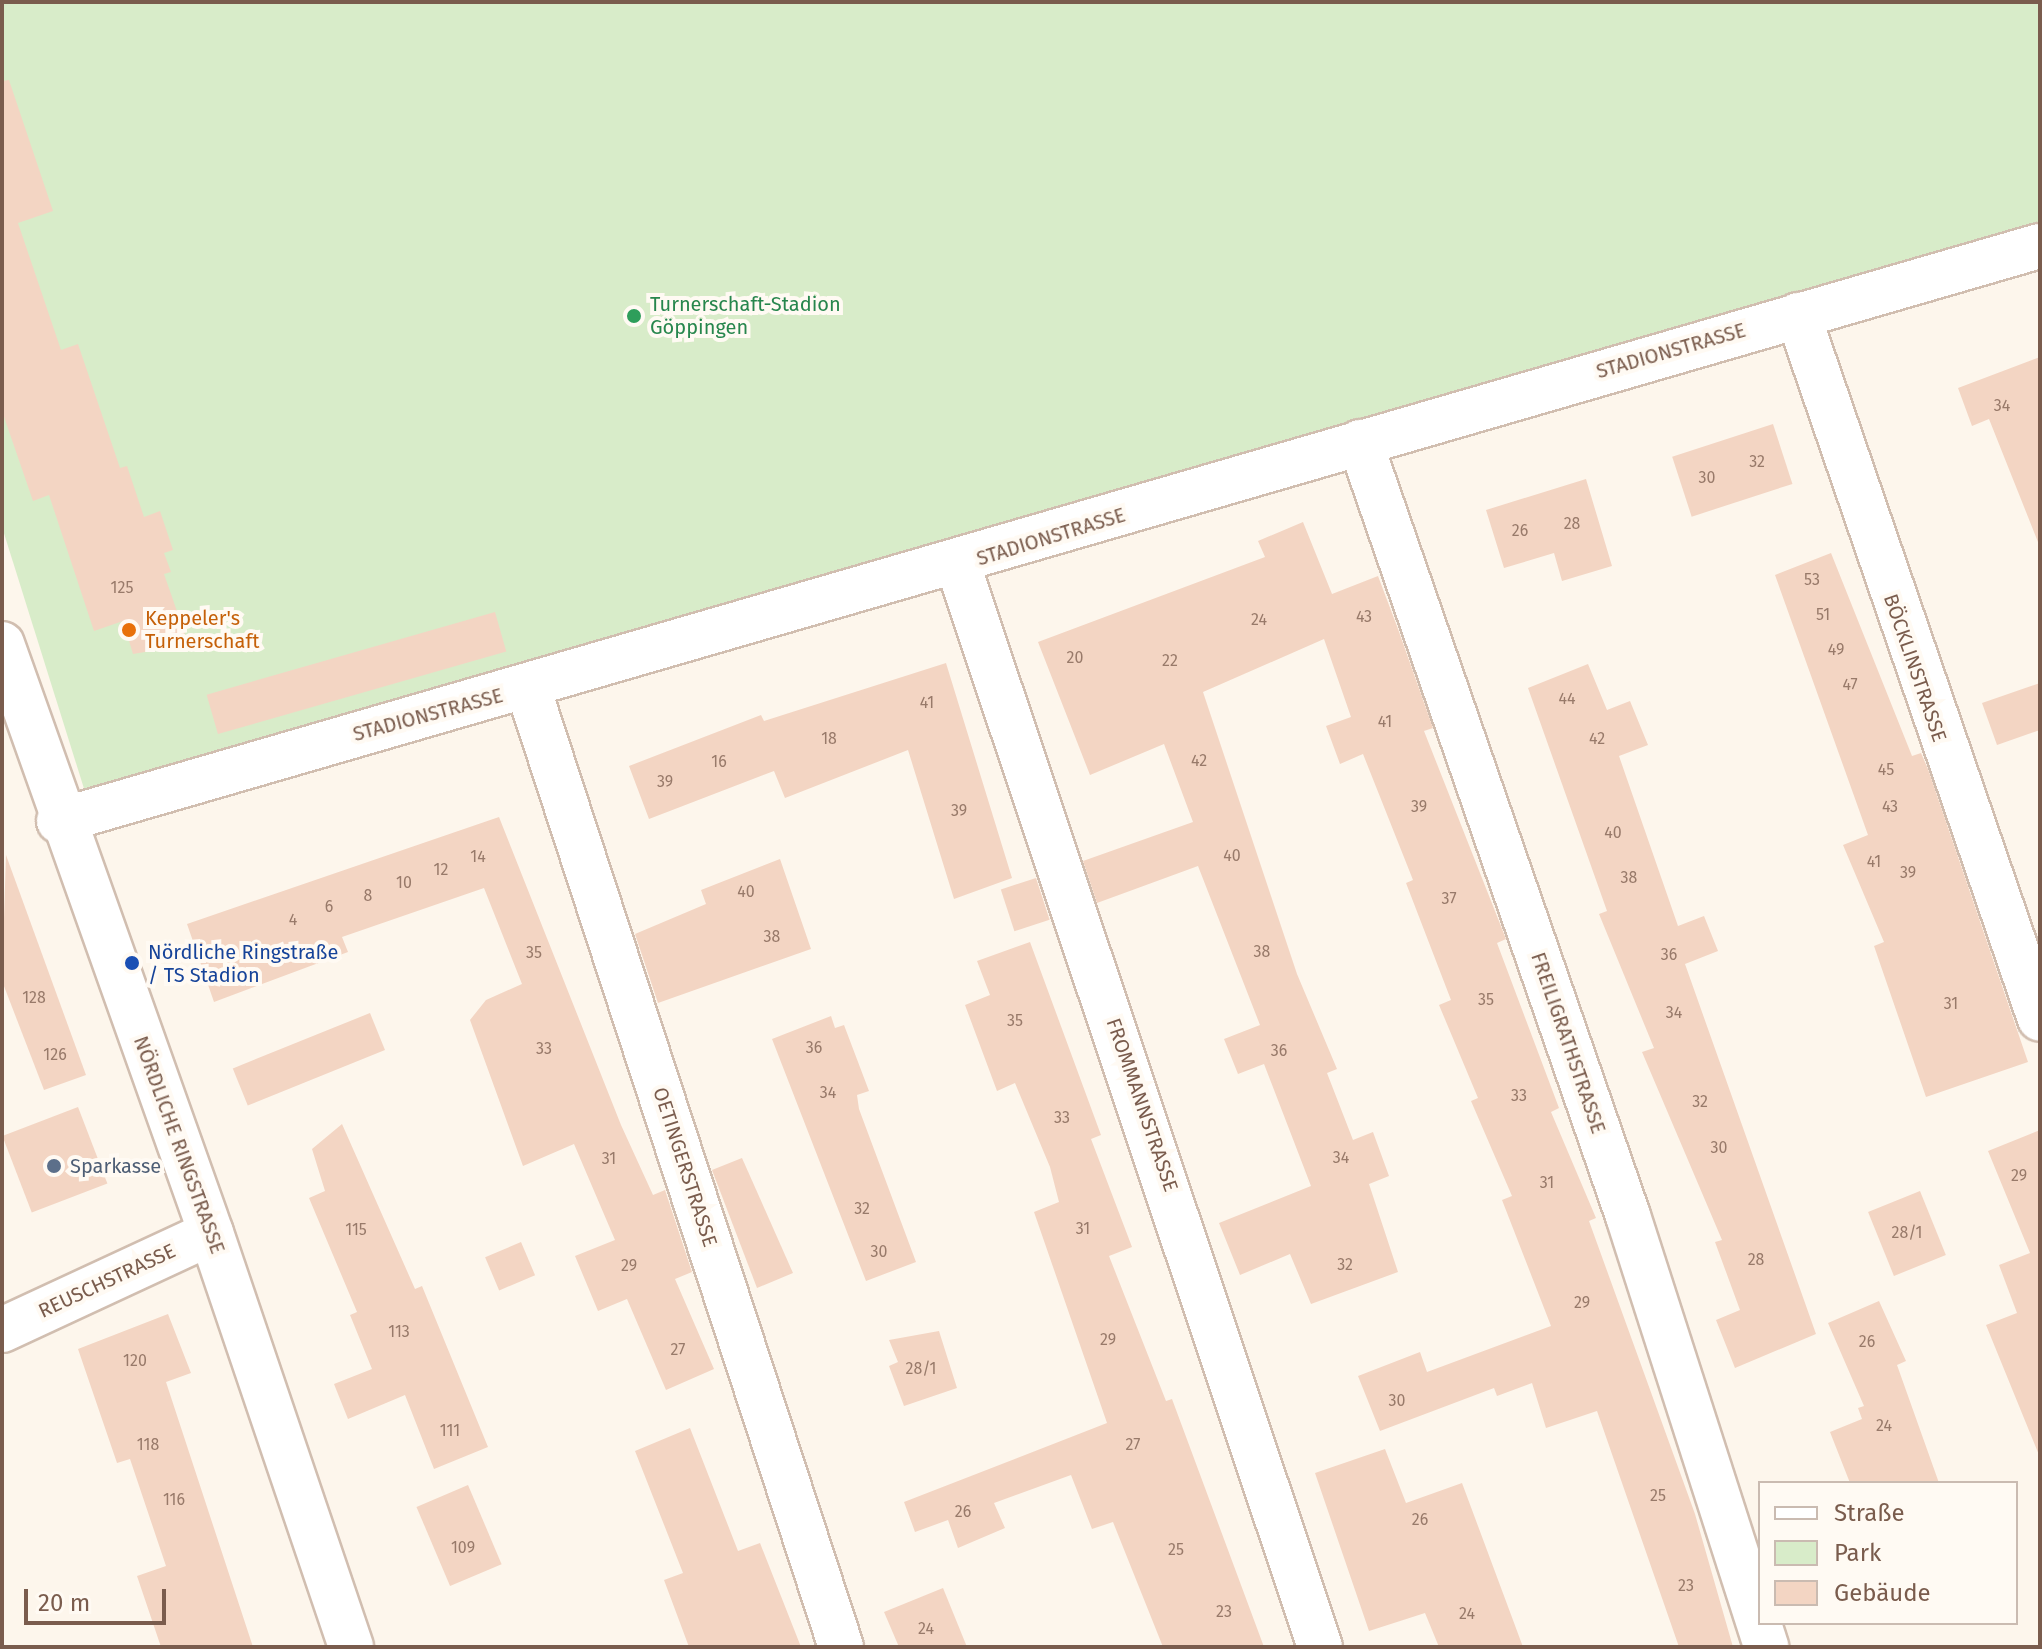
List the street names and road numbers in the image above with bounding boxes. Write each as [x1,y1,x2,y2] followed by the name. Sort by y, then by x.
[1594,318,1748,384] street label: STADIONSTRASSE
[974,503,1128,571] street label: STADIONSTRASSE
[1878,591,1952,745] street label: BÖCKLINSTRASSE
[350,683,506,747] street label: STADIONSTRASSE
[1526,949,1610,1137] street label: FREILIGRATHSTRASSE
[1101,1015,1183,1195] street label: FROMMANNSTRASSE
[128,1033,230,1257] street label: NÖRDLICHE RINGSTRASSE
[648,1084,722,1250] street label: OETINGERSTRASSE
[35,1239,179,1323] street label: REUSCHSTRASSE

